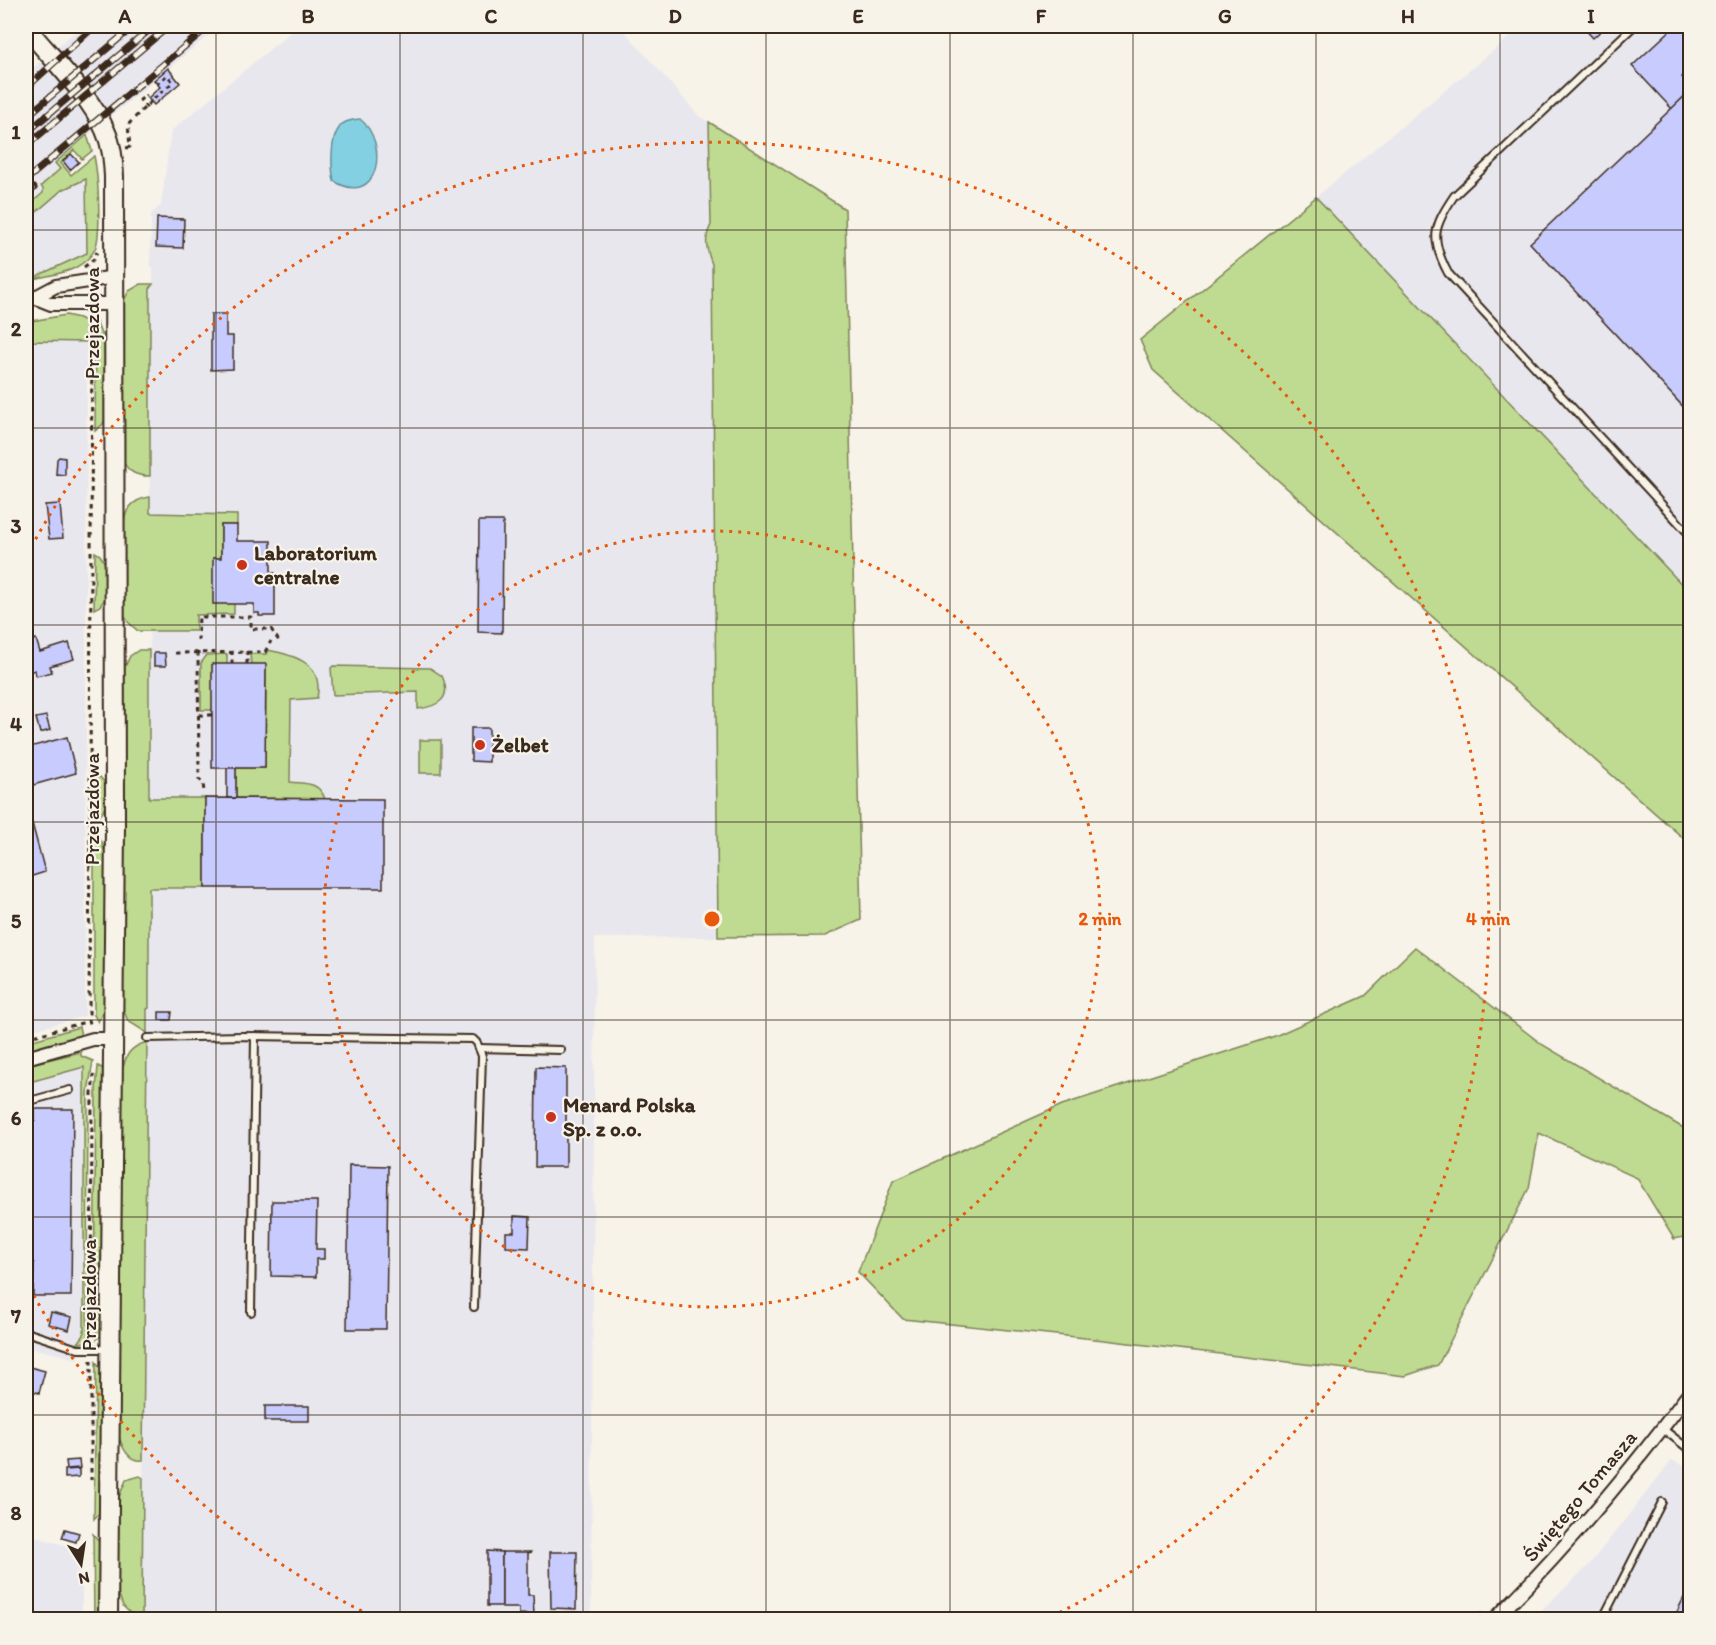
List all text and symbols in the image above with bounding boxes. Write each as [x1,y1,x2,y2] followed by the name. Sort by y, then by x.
[118,4,132,28] text: A
[302,4,315,28] text: B
[485,4,498,28] text: C
[668,4,682,28] text: D
[852,4,864,28] text: E
[1036,4,1047,28] text: F
[1218,4,1232,28] text: G
[1401,4,1415,28] text: H
[1587,4,1595,28] text: I
[11,120,21,144] text: 1
[79,267,104,379] street label: Przejazdowa
[11,317,22,341] text: 2
[11,514,22,538] text: 3
[254,540,378,589] place label: Laboratorium centralne
[235,558,249,572] marker: Laboratorium centralne
[10,712,22,736] text: 4
[492,732,549,757] place label: Żelbet
[473,738,487,752] marker: Żelbet
[79,753,104,865] street label: Przejazdowa
[1079,908,1122,930] text: 2 min
[1466,908,1511,930] text: 4 min
[11,909,22,933] text: 5
[702,909,722,929] centre of rings
[563,1092,697,1142] place label: Menard Polska Sp. z o.o.
[11,1106,22,1130] text: 6
[544,1110,558,1124] marker: Menard Polska Sp. z o.o.
[76,1239,101,1351] street label: Przejazdowa
[10,1304,21,1328] text: 7
[1517,1425,1642,1567] street label: Świętego Tomasza
[11,1501,22,1525] text: 8
[51,1534,111,1594] north arrow
[77,1568,91,1589] text: N

